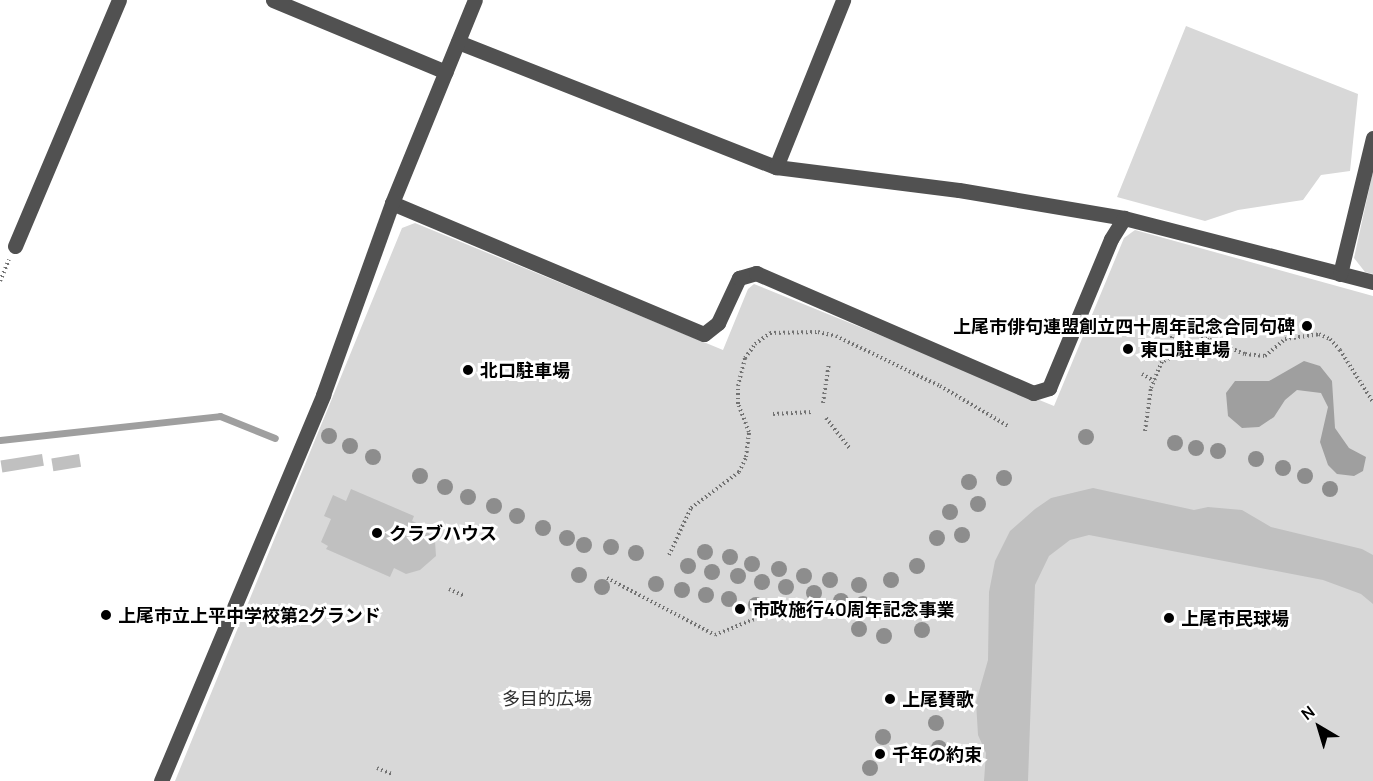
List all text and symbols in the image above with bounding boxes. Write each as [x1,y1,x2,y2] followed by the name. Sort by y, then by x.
[953,315,1295,337] place label: 上尾市俳句連盟創立四十周年記念合同句碑
[1300,319,1314,333] marker: 上尾市俳句連盟創立四十周年記念合同句碑
[1140,338,1230,360] place label: 東口駐車場
[1121,342,1135,356] marker: 東口駐車場
[480,359,570,381] place label: 北口駐車場
[461,363,475,377] marker: 北口駐車場
[389,522,497,544] place label: クラブハウス
[370,526,384,540] marker: クラブハウス
[752,598,955,620] place label: 市政施行40周年記念事業
[733,602,747,616] marker: 市政施行40周年記念事業
[118,604,381,626] place label: 上尾市立上平中学校第2グランド
[1181,607,1289,629] place label: 上尾市民球場
[99,608,113,622] marker: 上尾市立上平中学校第2グランド
[1162,611,1176,625] marker: 上尾市民球場
[502,687,592,709] park label: 多目的広場
[902,688,974,710] place label: 上尾賛歌
[883,692,897,706] marker: 上尾賛歌
[1289,697,1349,757] north arrow
[1297,701,1319,725] text: N
[892,743,982,765] place label: 千年の約束
[873,747,887,761] marker: 千年の約束

